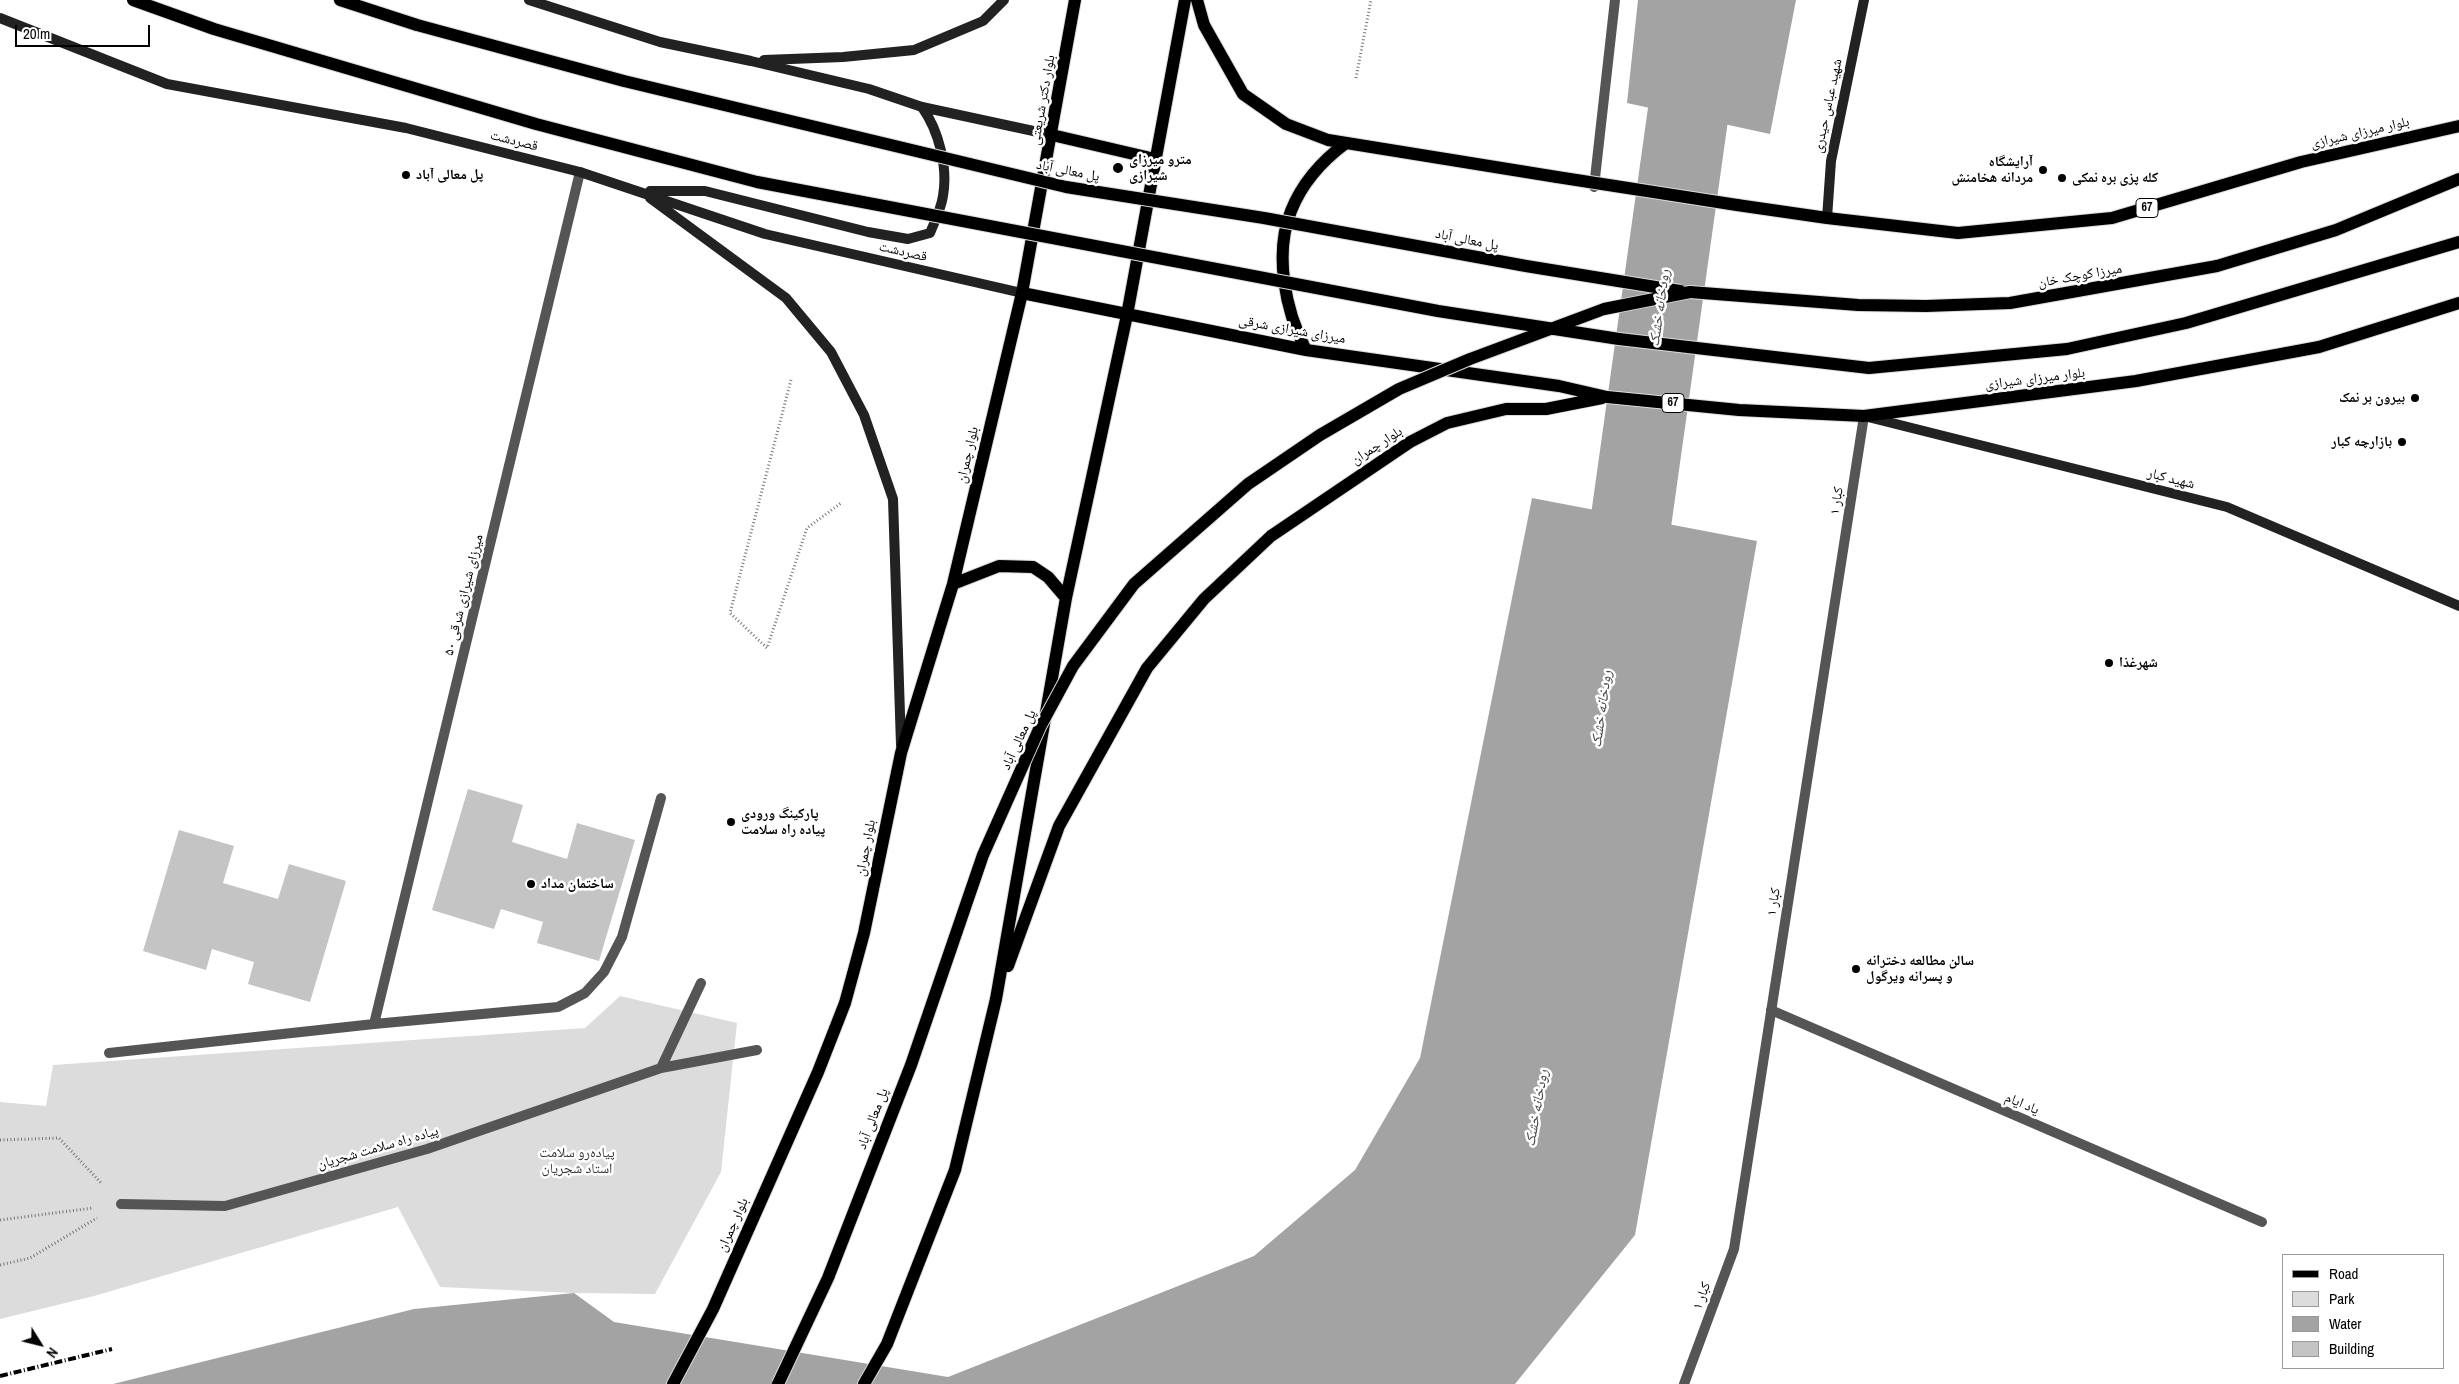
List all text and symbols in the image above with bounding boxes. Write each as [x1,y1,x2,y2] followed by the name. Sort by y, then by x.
[18,15,152,47] scale bar
[23,23,50,44] text: 20 m
[1027,54,1059,146] street label: بلوار دکتر شریعتی
[1810,57,1846,155] street label: شهید عباس حیدری
[2309,113,2411,153] street label: بلوار میرزای شیرازی
[488,127,540,155] street label: قصردشت
[1129,152,1192,184] place label: مترو میرزای شیرازی
[1952,154,2033,186] place label: آرایشگاه مردانه هخامنش
[1035,157,1101,185] street label: پل معالی آباد
[1111,161,1125,175] marker: مترو میرزای شیرازی
[2037,164,2049,176] marker: آرایشگاه مردانه هخامنش
[416,167,483,183] place label: پل معالی آباد
[400,169,412,181] marker: پل معالی آباد
[2072,170,2158,186] place label: کله پزی بره نمکی
[2056,172,2068,184] marker: کله پزی بره نمکی
[2136,198,2158,218] road number: 67
[1434,226,1500,254] street label: پل معالی آباد
[877,238,929,266] street label: قصردشت
[2037,260,2123,292] street label: میرزا کوچک خان
[1646,268,1674,348] water label: رودخانه خشک
[1237,312,1347,348] street label: میرزای شیرازی شرقی
[1984,365,2086,393] street label: بلوار میرزای شیرازی
[2339,390,2405,406] place label: بیرون بر نمک
[2409,392,2421,404] marker: بیرون بر نمک
[1662,393,1684,412] road number: 67
[1348,423,1406,469] street label: بلوار چمران
[953,425,983,485] street label: بلوار چمران
[2331,434,2392,450] place label: بازارچه کبار
[2396,436,2408,448] marker: بازارچه کبار
[2146,465,2196,493] street label: شهید کبار
[1826,486,1848,516] street label: ۱ کبار
[441,533,487,657] street label: ۵۰ میرزای شیرازی شرقی
[2119,655,2158,671] place label: شهرغذا
[2103,657,2115,669] marker: شهرغذا
[1588,669,1616,749] water label: رودخانه خشک
[998,707,1040,773] street label: پل معالی آباد
[741,806,825,839] place label: پارکینگ ورودی پیاده راه سلامت
[725,816,737,828] marker: پارکینگ ورودی پیاده راه سلامت
[852,818,880,878] street label: بلوار چمران
[541,876,614,892] place label: ساختمان مداد
[525,878,537,890] marker: ساختمان مداد
[1763,887,1785,917] street label: ۱ کبار
[1866,953,1974,986] place label: سالن مطالعه دخترانه و پسرانه ویرگول
[1850,963,1862,975] marker: سالن مطالعه دخترانه و پسرانه ویرگول
[1521,1068,1553,1148] water label: رودخانه خشک
[854,1086,892,1152] street label: پل معالی آباد
[2002,1089,2042,1119] street label: یاد ایام
[315,1123,441,1173] street label: پیاده راه سلامت شجریان
[539,1145,615,1178] park label: پیاده‌رو سلامت استاد شجریان
[714,1195,752,1255] street label: بلوار چمران
[2282,1254,2444,1369] legend
[2329,1263,2358,1284] text: Road
[1689,1280,1715,1312] street label: ۱ کبار
[2329,1288,2354,1309] text: Park
[2329,1313,2361,1334] text: Water
[15,1319,65,1369] north arrow
[2329,1338,2374,1359] text: Building
[42,1344,62,1361] text: N

